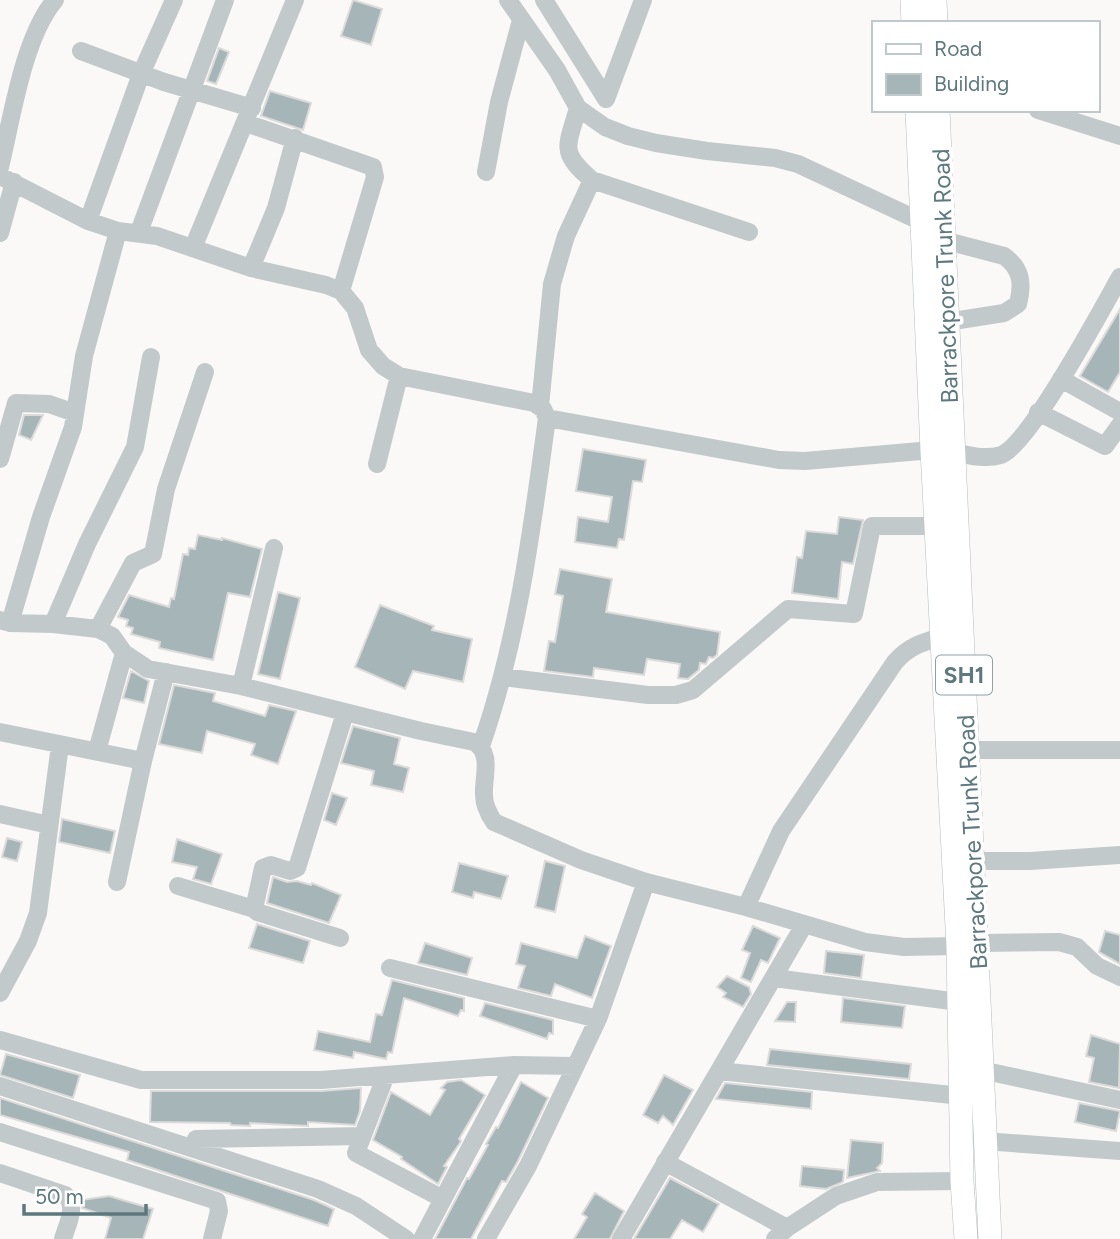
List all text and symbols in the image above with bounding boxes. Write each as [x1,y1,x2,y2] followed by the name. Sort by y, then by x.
[872,21,1099,112] legend
[934,36,982,61] text: Road
[934,71,1009,96] text: Building
[926,148,964,404] street label: Barrackpore Trunk Road
[936,656,992,694] road number: SH1
[951,714,993,970] street label: Barrackpore Trunk Road
[24,1172,147,1216] scale bar
[35,1184,84,1209] text: 50 m

